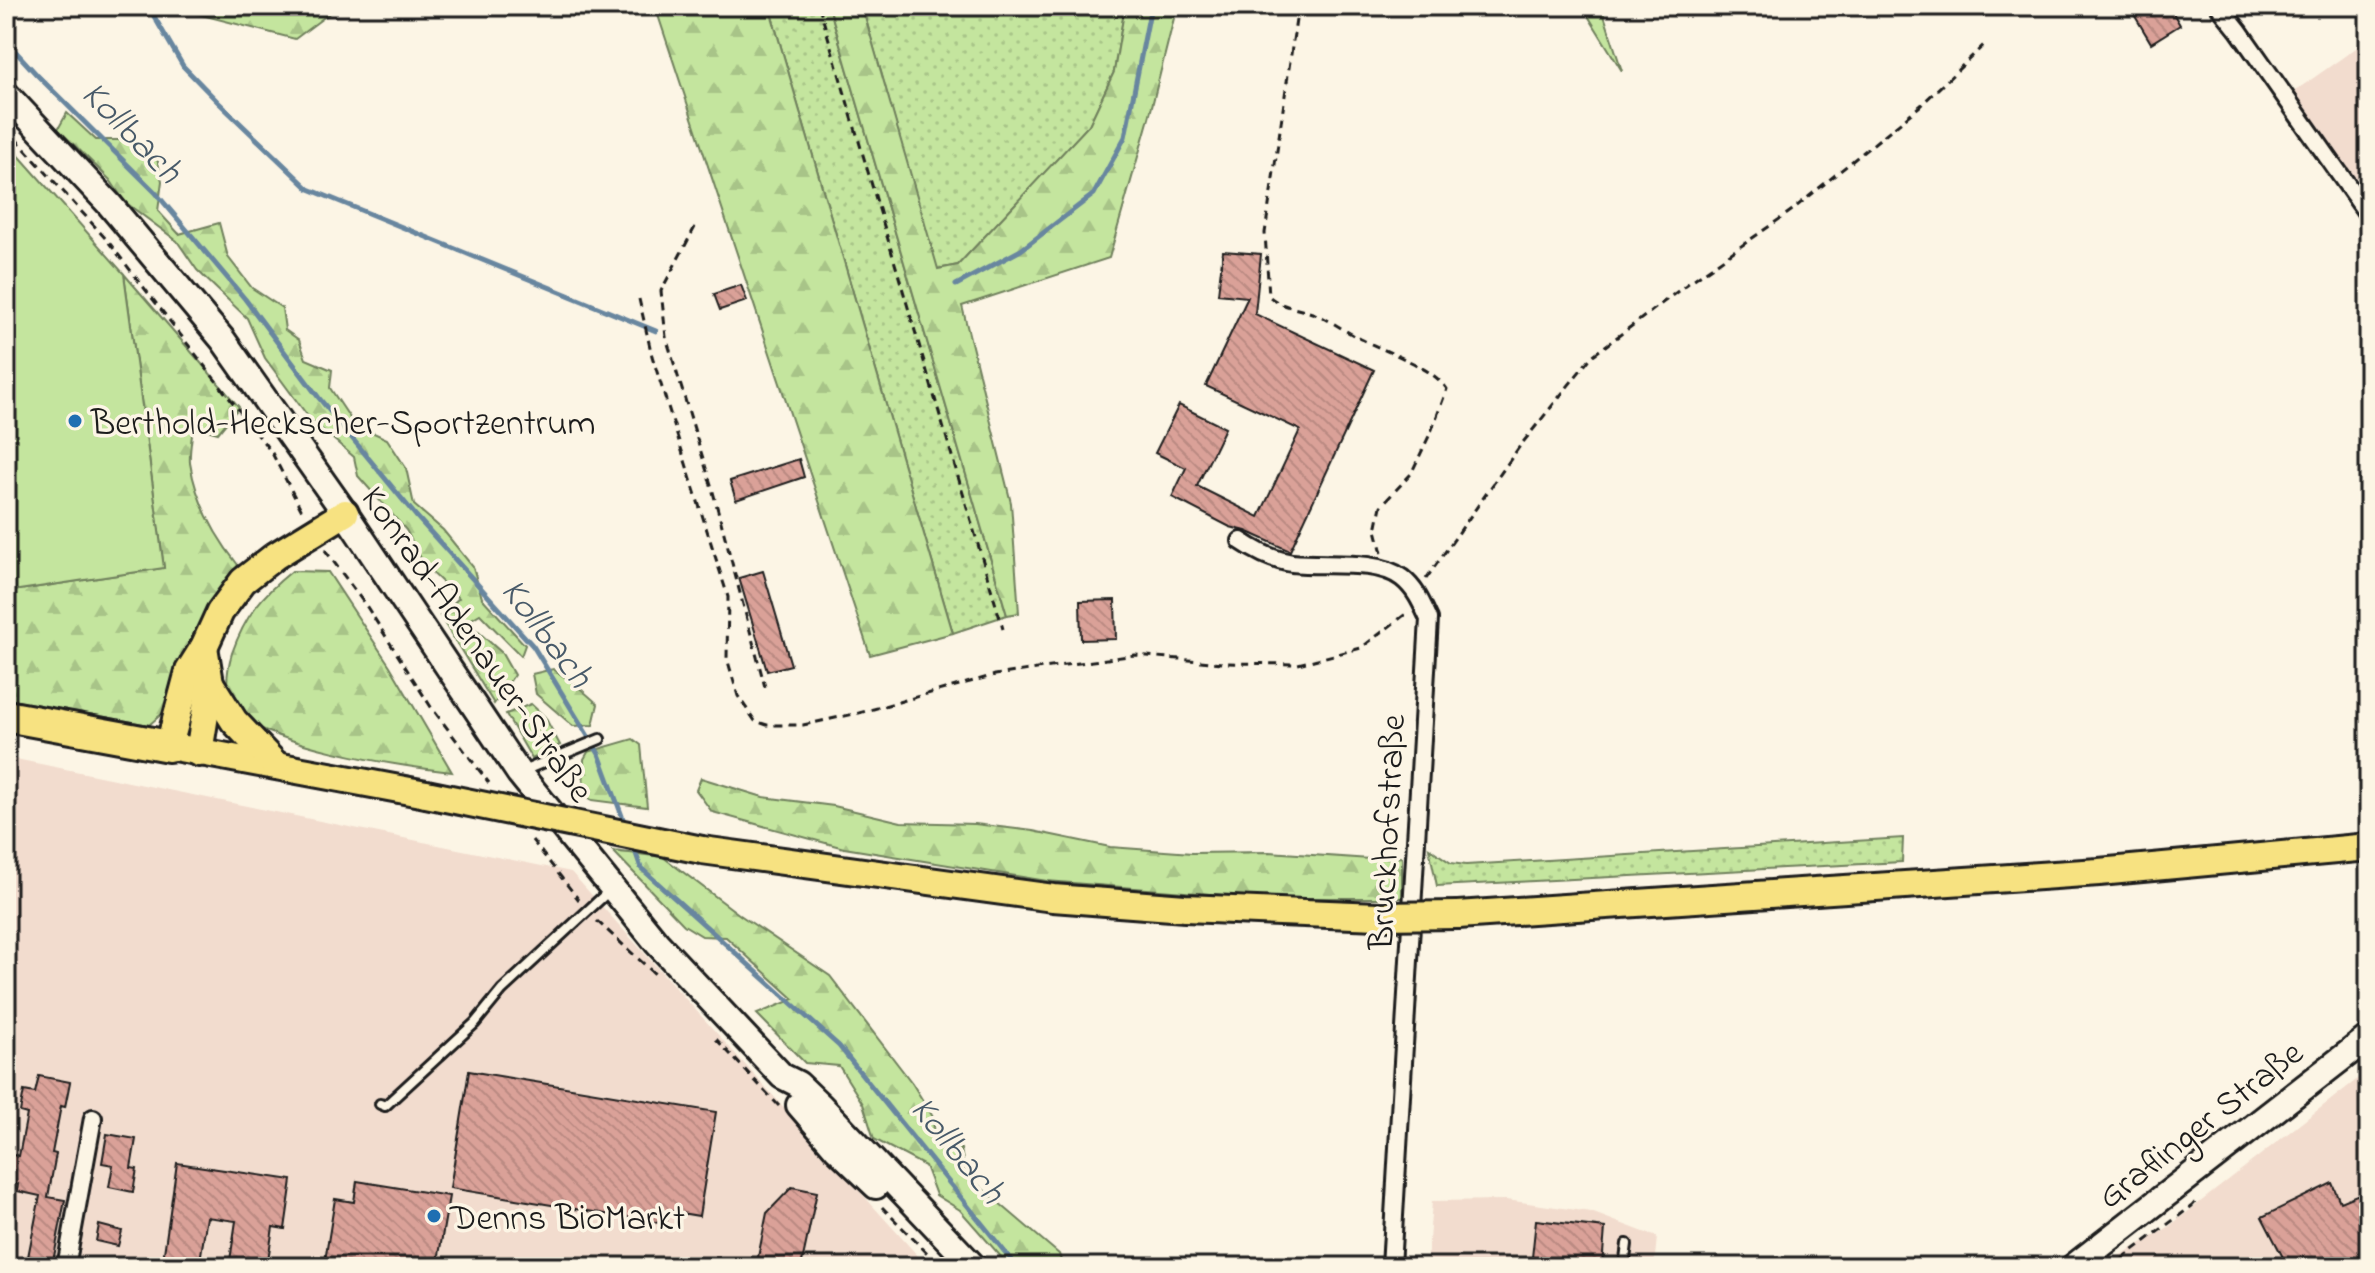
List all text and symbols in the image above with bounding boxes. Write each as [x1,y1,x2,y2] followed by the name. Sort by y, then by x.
[66,69,194,199] water label: Kollbach
[90,399,595,452] place label: Berthold-Heckscher-Sportzentrum
[66,412,84,430] marker: Berthold-Heckscher-Sportzentrum
[346,476,605,815] street label: Konrad-Adenauer-Straße
[485,568,605,702] water label: Kollbach
[1357,712,1422,953] street label: Bruckhofstraße
[2087,1029,2317,1224] street label: Graflinger Straße
[895,1085,1018,1219] water label: Kollbach
[449,1194,685,1247] place label: Denns BioMarkt
[425,1207,443,1225] marker: Denns BioMarkt

